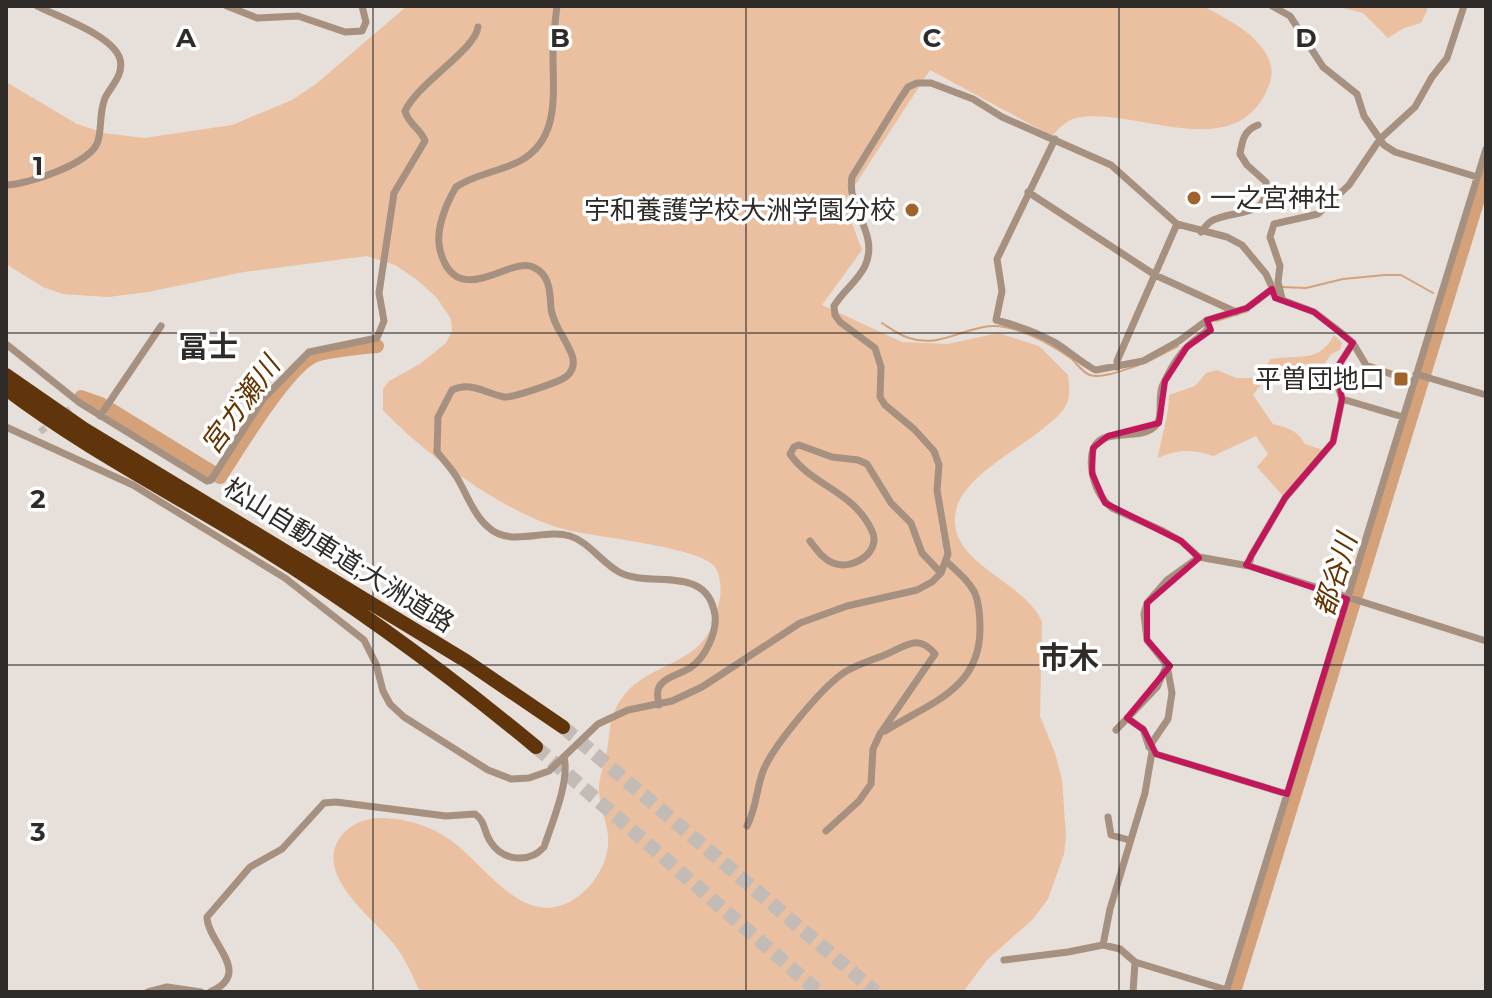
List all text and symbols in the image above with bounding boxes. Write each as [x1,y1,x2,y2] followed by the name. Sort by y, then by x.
[175,22,197,54] text: A
[550,22,570,54] text: B
[923,22,942,54] text: C
[1295,22,1317,54] text: D
[33,150,43,182] text: 1
[1210,182,1340,214] place label: 一之宮神社
[1185,189,1203,207] marker: 一之宮神社
[584,194,896,226] place label: 宇和養護学校大洲学園分校
[903,201,921,219] marker: 宇和養護学校大洲学園分校
[178,328,238,365] district label: 冨士
[193,347,288,460] water label: 宮ガ瀬川
[1255,363,1385,395] place label: 平曽団地口
[1392,370,1410,388] marker: 平曽団地口
[218,471,460,639] street label: 松山自動車道;大洲道路
[30,483,46,515] text: 2
[1306,527,1364,620] water label: 都谷川
[1039,639,1099,676] district label: 市木
[29,816,46,848] text: 3

